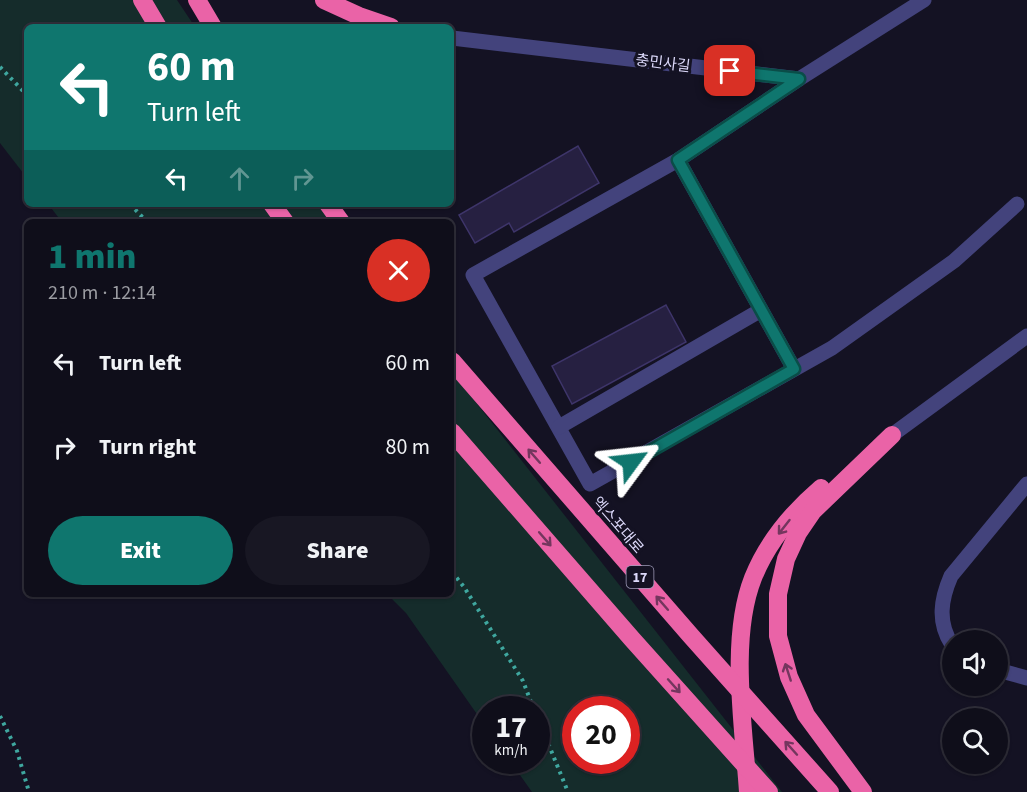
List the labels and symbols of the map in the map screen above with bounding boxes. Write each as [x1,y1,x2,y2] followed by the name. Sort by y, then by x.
[704,45,755,96] pin
[634,50,692,77] street label: 충민사길
[599,430,663,494] position arrow
[527,449,541,464] one-way arrow
[587,492,648,558] street label: 엑스포대로
[778,518,791,534] one-way arrow
[538,531,552,546] one-way arrow
[626,566,654,588] road number: 17
[655,596,669,611] one-way arrow
[782,663,793,682] one-way arrow
[667,678,681,693] one-way arrow
[562,696,640,774] speed limit sign: 20
[784,741,798,756] one-way arrow

